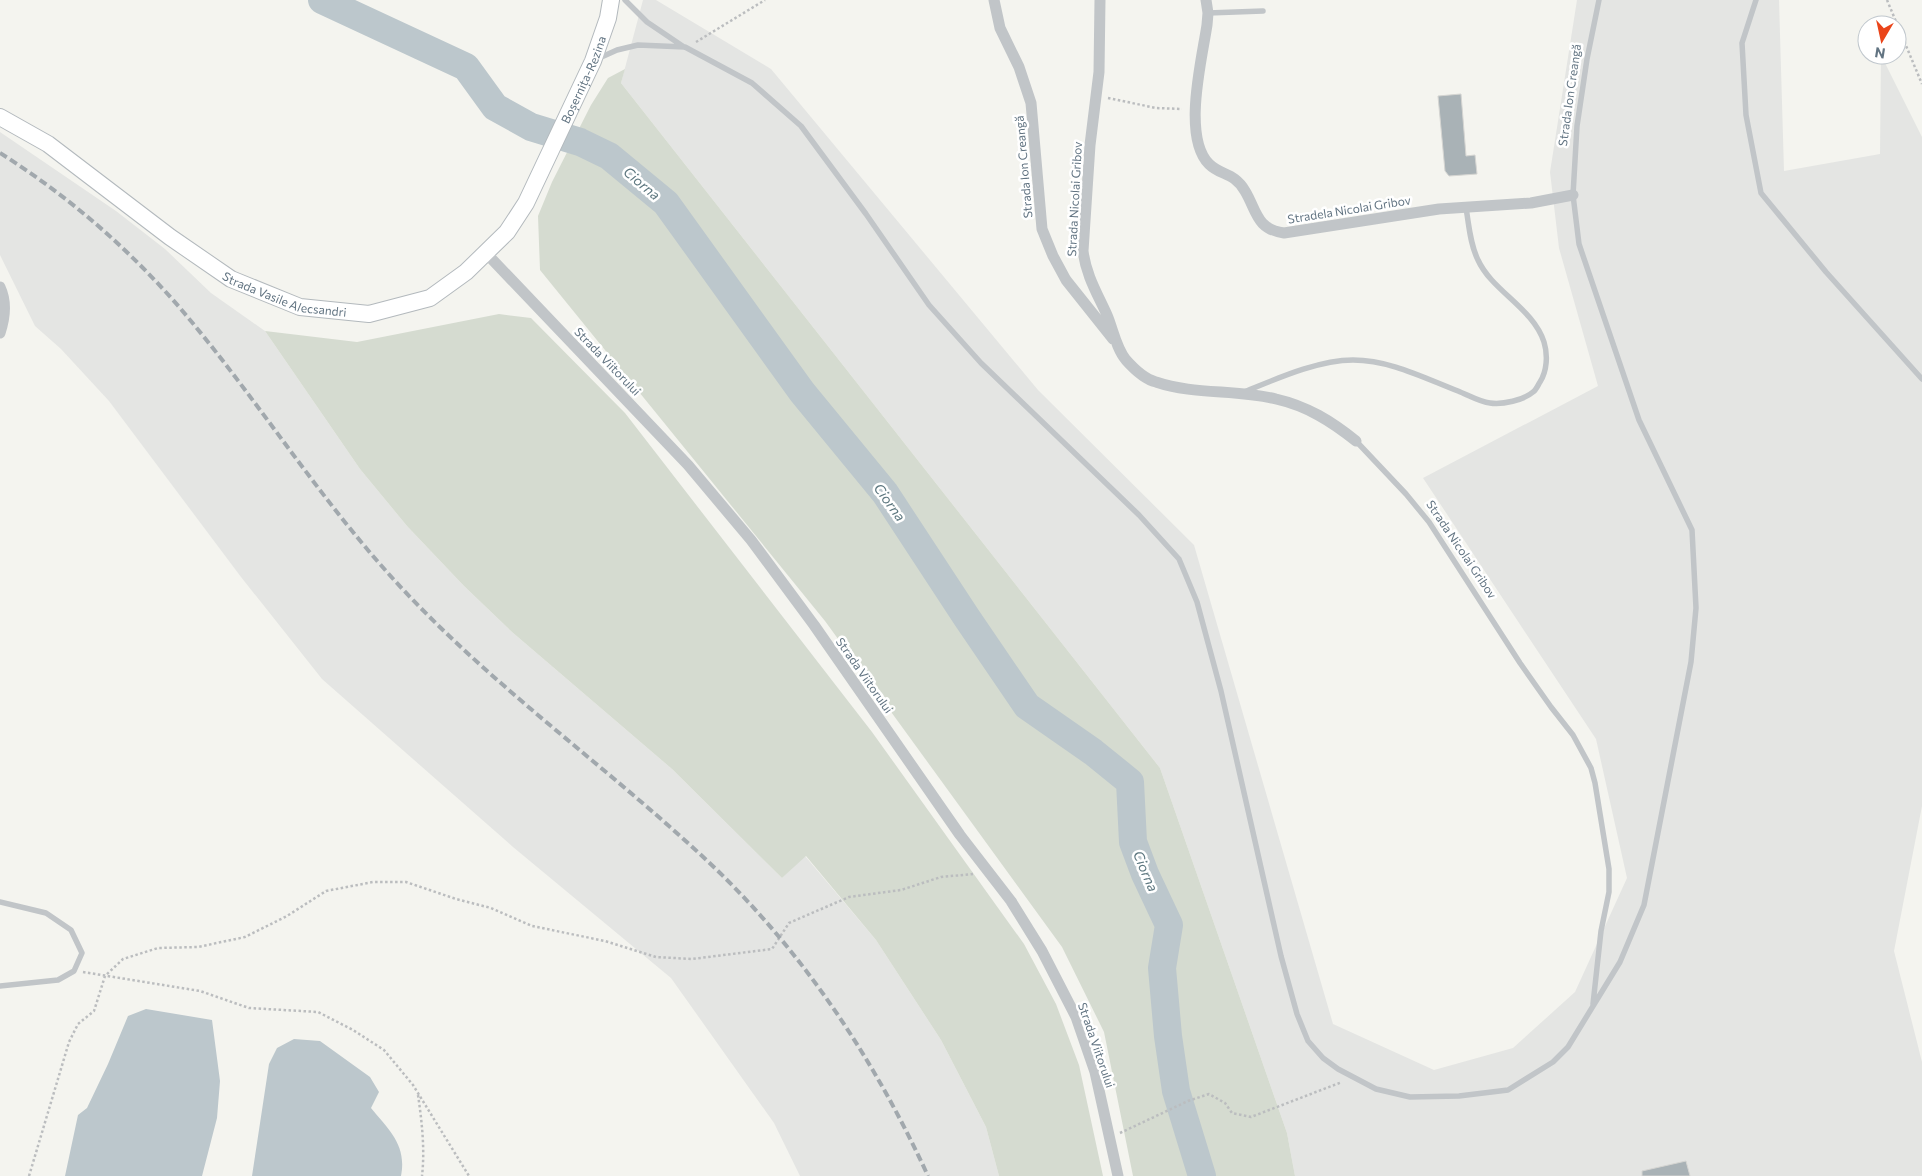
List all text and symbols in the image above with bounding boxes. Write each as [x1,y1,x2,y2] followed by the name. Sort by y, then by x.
[1857,15,1907,65] north arrow
[558,34,608,125] street label: Boșernița-Rezina
[1555,43,1583,147] street label: Strada Ion Creangă
[1873,44,1886,63] text: N
[1012,115,1034,219] street label: Strada Ion Creangă
[1064,141,1084,257] street label: Strada Nicolai Gribov
[620,163,664,203] water label: Ciorna
[1286,192,1412,226] street label: Stradela Nicolai Gribov
[220,269,347,319] street label: Strada Vasile Alecsandri
[572,324,644,398] street label: Strada Viitorului
[871,480,909,524] water label: Ciorna
[1424,497,1500,601] street label: Strada Nicolai Gribov
[834,635,896,715] street label: Strada Viitorului
[1130,848,1162,894] water label: Ciorna
[1076,1001,1118,1089] street label: Strada Viitorului

